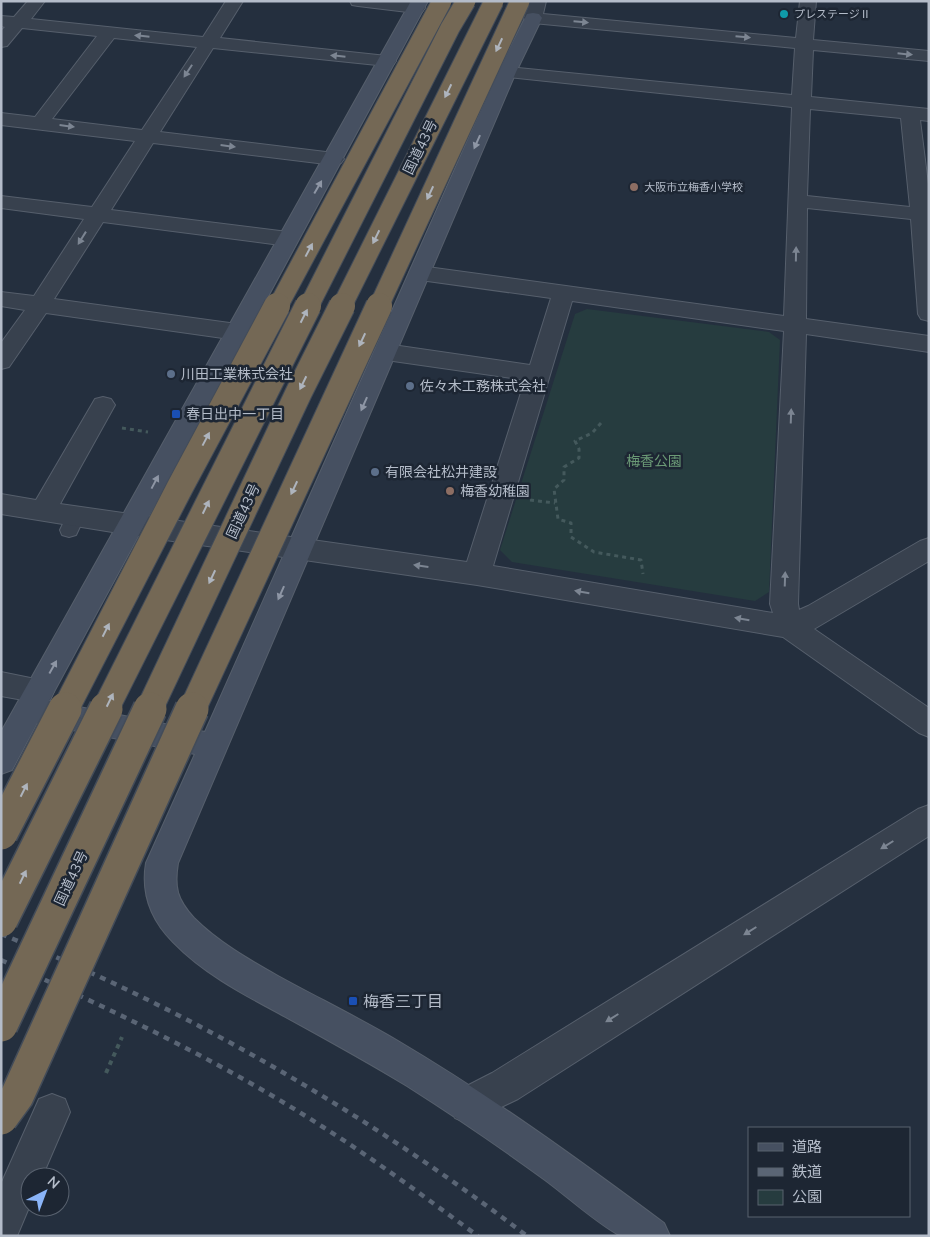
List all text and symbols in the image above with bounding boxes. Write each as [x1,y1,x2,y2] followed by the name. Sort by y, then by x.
[794,7,871,22] place label: プレステージⅡ
[778,8,790,20] marker: プレステージⅡ
[574,19,590,27] one-way arrow
[133,32,149,40] one-way arrow
[735,34,751,42] one-way arrow
[495,38,503,52] one-way arrow
[897,50,913,58] one-way arrow
[330,52,346,60] one-way arrow
[184,64,193,78] one-way arrow
[444,84,452,99] one-way arrow
[399,117,442,178] street label: 国道43号
[59,122,75,130] one-way arrow
[472,135,480,149] one-way arrow
[221,142,237,150] one-way arrow
[313,180,322,193] one-way arrow
[644,180,743,195] place label: 大阪市立梅香小学校
[628,181,640,193] marker: 大阪市立梅香小学校
[426,186,434,200] one-way arrow
[372,230,380,244] one-way arrow
[78,231,87,244] one-way arrow
[304,244,313,257] one-way arrow
[792,246,800,262] one-way arrow
[300,308,308,323] one-way arrow
[358,333,366,347] one-way arrow
[181,365,293,384] place label: 川田工業株式会社
[165,368,177,380] marker: 川田工業株式会社
[299,375,307,390] one-way arrow
[420,377,546,396] place label: 佐々木工務株式会社
[404,380,416,392] marker: 佐々木工務株式会社
[359,397,367,411] one-way arrow
[186,405,284,424] place label: 春日出中一丁目
[170,408,182,420] marker: 春日出中一丁目
[788,408,796,424] one-way arrow
[202,432,210,446] one-way arrow
[626,452,682,471] park label: 梅香公園
[385,463,497,482] place label: 有限会社松井建設
[369,466,381,478] marker: 有限会社松井建設
[151,475,159,490] one-way arrow
[222,481,264,542] street label: 国道43号
[290,481,298,495] one-way arrow
[460,482,530,501] place label: 梅香幼稚園
[444,485,456,497] marker: 梅香幼稚園
[202,500,210,514] one-way arrow
[413,561,429,569] one-way arrow
[207,570,215,584] one-way arrow
[781,571,789,587] one-way arrow
[277,586,285,600] one-way arrow
[573,587,589,595] one-way arrow
[734,614,750,622] one-way arrow
[102,622,110,637] one-way arrow
[49,660,58,673] one-way arrow
[106,692,115,707] one-way arrow
[20,782,28,797] one-way arrow
[881,840,894,850] one-way arrow
[50,848,92,909] street label: 国道43号
[19,869,27,884] one-way arrow
[743,927,756,936] one-way arrow
[363,991,443,1013] place label: 梅香三丁目
[347,995,359,1007] marker: 梅香三丁目
[606,1013,619,1022] one-way arrow
[748,1127,910,1217] legend
[792,1137,822,1157] text: 道路
[792,1162,822,1182] text: 鉄道
[20,1167,70,1217] north arrow
[43,1172,64,1193] text: N
[792,1187,822,1207] text: 公園

